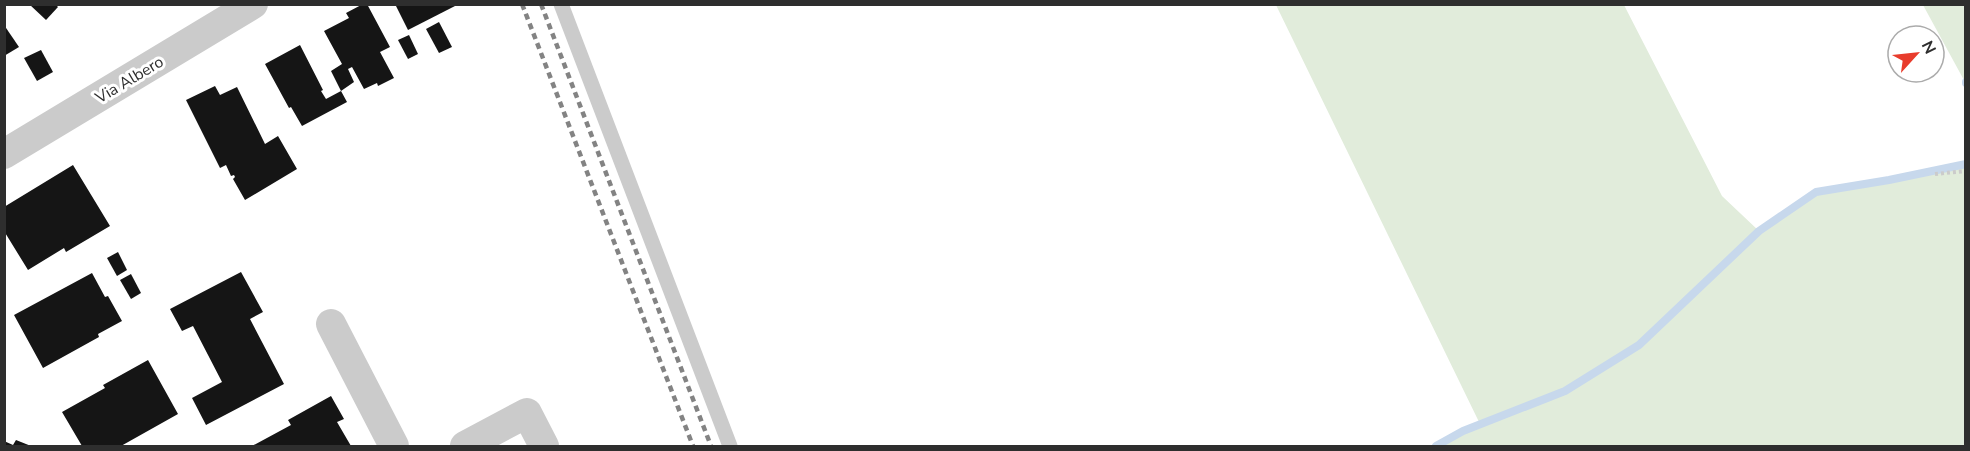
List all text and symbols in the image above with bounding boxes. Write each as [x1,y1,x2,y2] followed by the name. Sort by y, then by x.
[1886,24,1946,84] north arrow
[1916,37,1941,58] text: N
[90,51,168,109] street label: Via Albero

